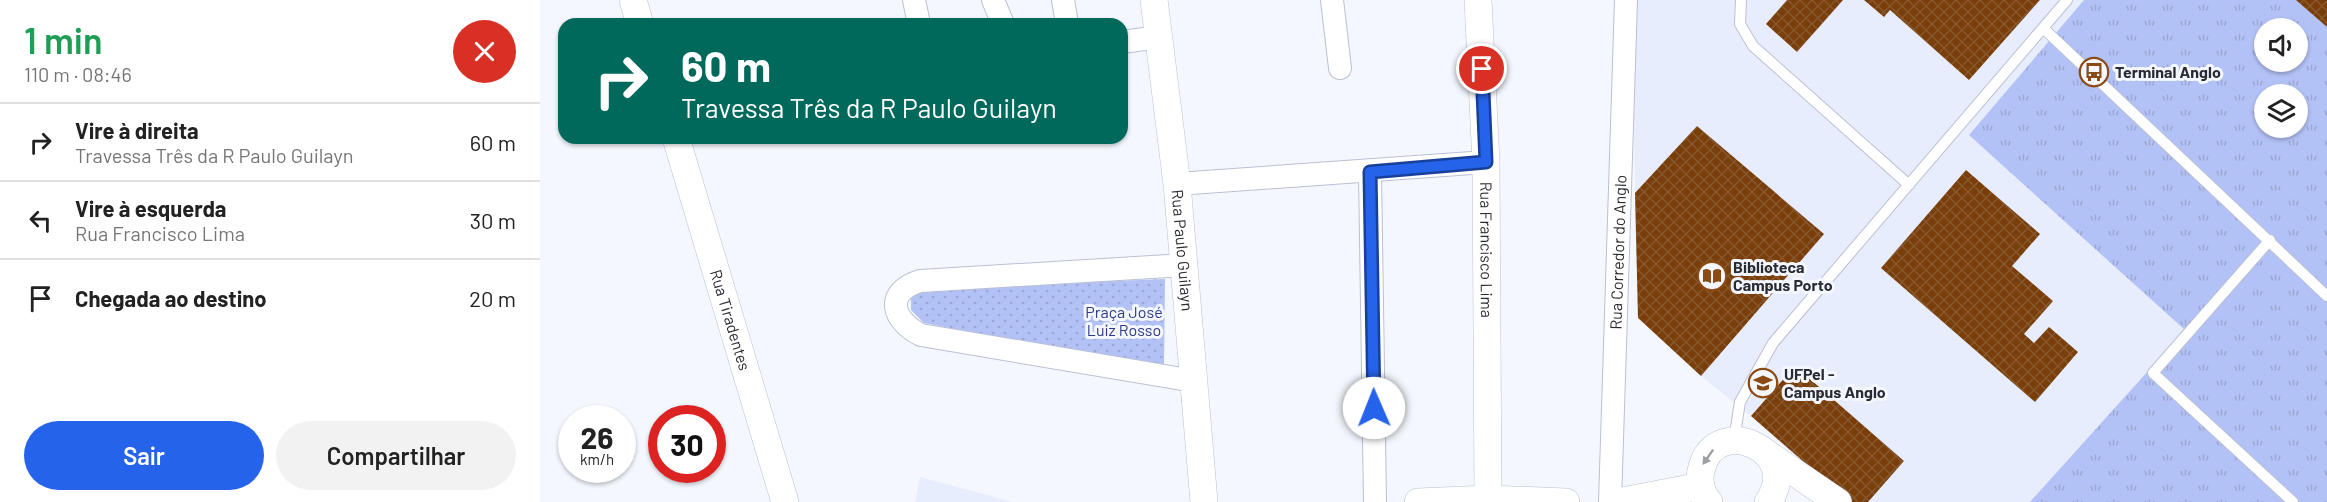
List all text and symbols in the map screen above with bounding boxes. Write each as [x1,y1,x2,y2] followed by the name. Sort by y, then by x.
[24,18,103,61] text: 1 min
[2254,18,2308,138] map controls
[2254,18,2308,72] button: sound
[453,20,516,83] button: close
[681,40,771,90] text: 60 m
[582,42,660,120] icon: right
[1456,43,1507,94] pin
[1465,52,1498,85] icon: arrive
[2078,56,2110,88] bus stop icon: Terminal Anglo
[24,62,132,86] text: 110 m · 08:46
[2115,62,2221,81] place label: Terminal Anglo
[2254,84,2308,138] button: layers
[681,91,1057,123] text: Travessa Três da R Paulo Guilayn
[75,117,199,143] text: Vire à direita
[24,126,57,159] icon: right
[470,129,516,155] text: 60 m
[75,143,353,167] text: Travessa Três da R Paulo Guilayn
[1606,174,1629,330] street label: Rua Corredor do Anglo
[1477,182,1497,318] street label: Rua Francisco Lima
[1169,189,1198,312] street label: Rua Paulo Guilayn
[75,195,226,221] text: Vire à esquerda
[24,204,57,237] icon: left
[470,207,516,233] text: 30 m
[75,221,245,245] text: Rua Francisco Lima
[1733,257,1833,294] place label: Biblioteca Campus Porto
[1696,260,1728,292] library icon: Biblioteca Campus Porto
[707,267,755,373] street label: Rua Tiradentes
[24,282,57,315] icon: arrive
[75,285,266,311] text: Chegada ao destino
[469,285,516,311] text: 20 m
[1085,302,1163,339] park label: Praça José Luiz Rosso
[1784,364,1886,401] place label: UFPel - Campus Anglo
[1747,367,1779,399] school or university icon: UFPel - Campus Anglo
[1342,376,1406,440] position arrow
[648,405,726,483] speed limit sign: 30
[581,419,613,455] text: 26
[24,421,264,490] button: Sair
[276,421,516,490] button: Compartilhar
[1702,449,1714,465] one-way arrow
[580,450,614,468] text: km/h

